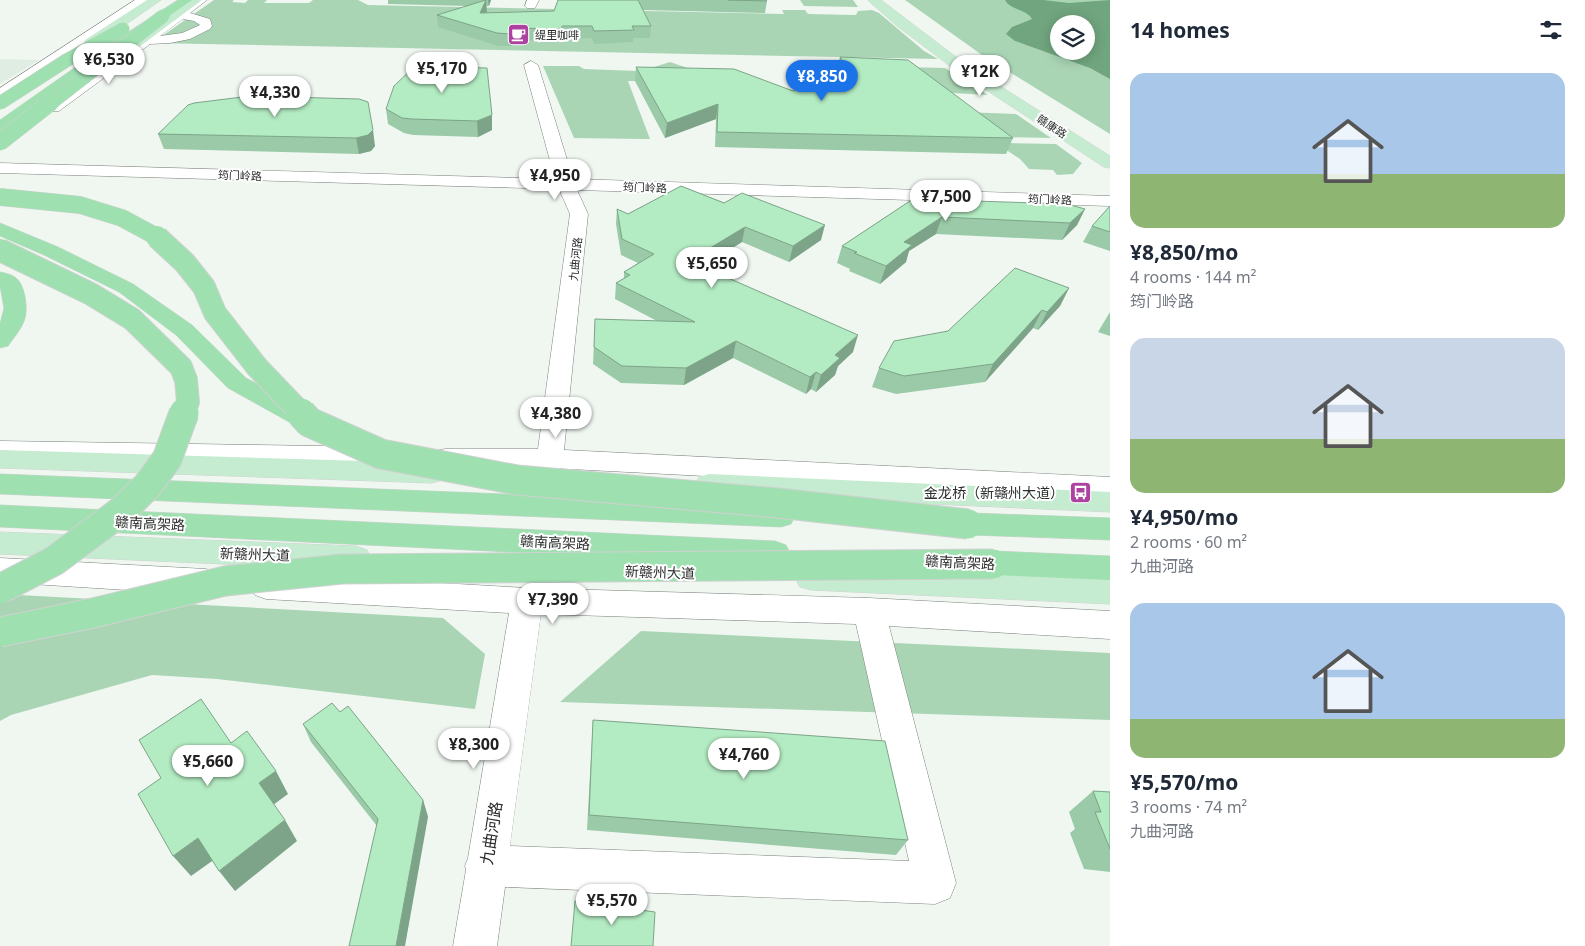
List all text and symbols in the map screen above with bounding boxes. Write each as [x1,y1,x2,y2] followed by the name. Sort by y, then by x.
[1050,15,1095,60] map controls
[1050,15,1095,60] button: layers
[1130,16,1230,44] text: 14 homes
[1537,16,1565,44] icon: filters
[507,22,531,46] cafe icon: 缇里咖啡
[535,27,579,42] place label: 缇里咖啡
[68,42,150,85] pin: ¥6,530
[84,48,134,70] text: ¥6,530
[401,52,483,94] pin: ¥5,170
[950,54,1010,97] pin: ¥12K
[417,57,467,79] text: ¥5,170
[781,59,863,102] pin: ¥8,850
[961,60,999,82] text: ¥12K
[797,65,847,87] text: ¥8,850
[234,76,316,118] pin: ¥4,330
[250,81,300,103] text: ¥4,330
[1303,106,1393,196] icon: home
[1034,111,1070,141] street label: 赣康路
[514,158,596,201] pin: ¥4,950
[530,164,580,186] text: ¥4,950
[218,167,262,183] street label: 筠门岭路
[623,179,667,195] street label: 筠门岭路
[905,180,987,222] pin: ¥7,500
[921,185,971,207] text: ¥7,500
[1028,191,1072,207] street label: 筠门岭路
[565,236,585,282] street label: 九曲河路
[1130,238,1238,266] text: ¥8,850/mo
[671,246,753,289] pin: ¥5,650
[687,252,737,274] text: ¥5,650
[1130,266,1256,288] text: 4 rooms · 144 m²
[1130,290,1194,312] text: 筠门岭路
[1303,371,1393,461] icon: home
[515,396,597,439] pin: ¥4,380
[531,402,581,424] text: ¥4,380
[1068,480,1092,504] bus stop icon: 金龙桥（新赣州大道）
[924,483,1064,502] place label: 金龙桥（新赣州大道）
[1130,503,1238,531] text: ¥4,950/mo
[115,512,185,534] street label: 赣南高架路
[520,531,590,553] street label: 赣南高架路
[1130,531,1247,553] text: 2 rooms · 60 m²
[220,543,290,565] street label: 新赣州大道
[925,551,995,573] street label: 赣南高架路
[1130,555,1194,577] text: 九曲河路
[625,561,695,583] street label: 新赣州大道
[512,582,594,625] pin: ¥7,390
[528,588,578,610] text: ¥7,390
[1303,636,1393,726] icon: home
[433,728,515,770] pin: ¥8,300
[449,733,499,755] text: ¥8,300
[703,738,785,780] pin: ¥4,760
[719,743,769,765] text: ¥4,760
[167,744,249,787] pin: ¥5,660
[183,750,233,772] text: ¥5,660
[1130,768,1238,796] text: ¥5,570/mo
[1130,796,1247,818] text: 3 rooms · 74 m²
[475,800,507,866] street label: 九曲河路
[1130,820,1194,842] text: 九曲河路
[571,884,653,926] pin: ¥5,570
[587,889,637,911] text: ¥5,570

